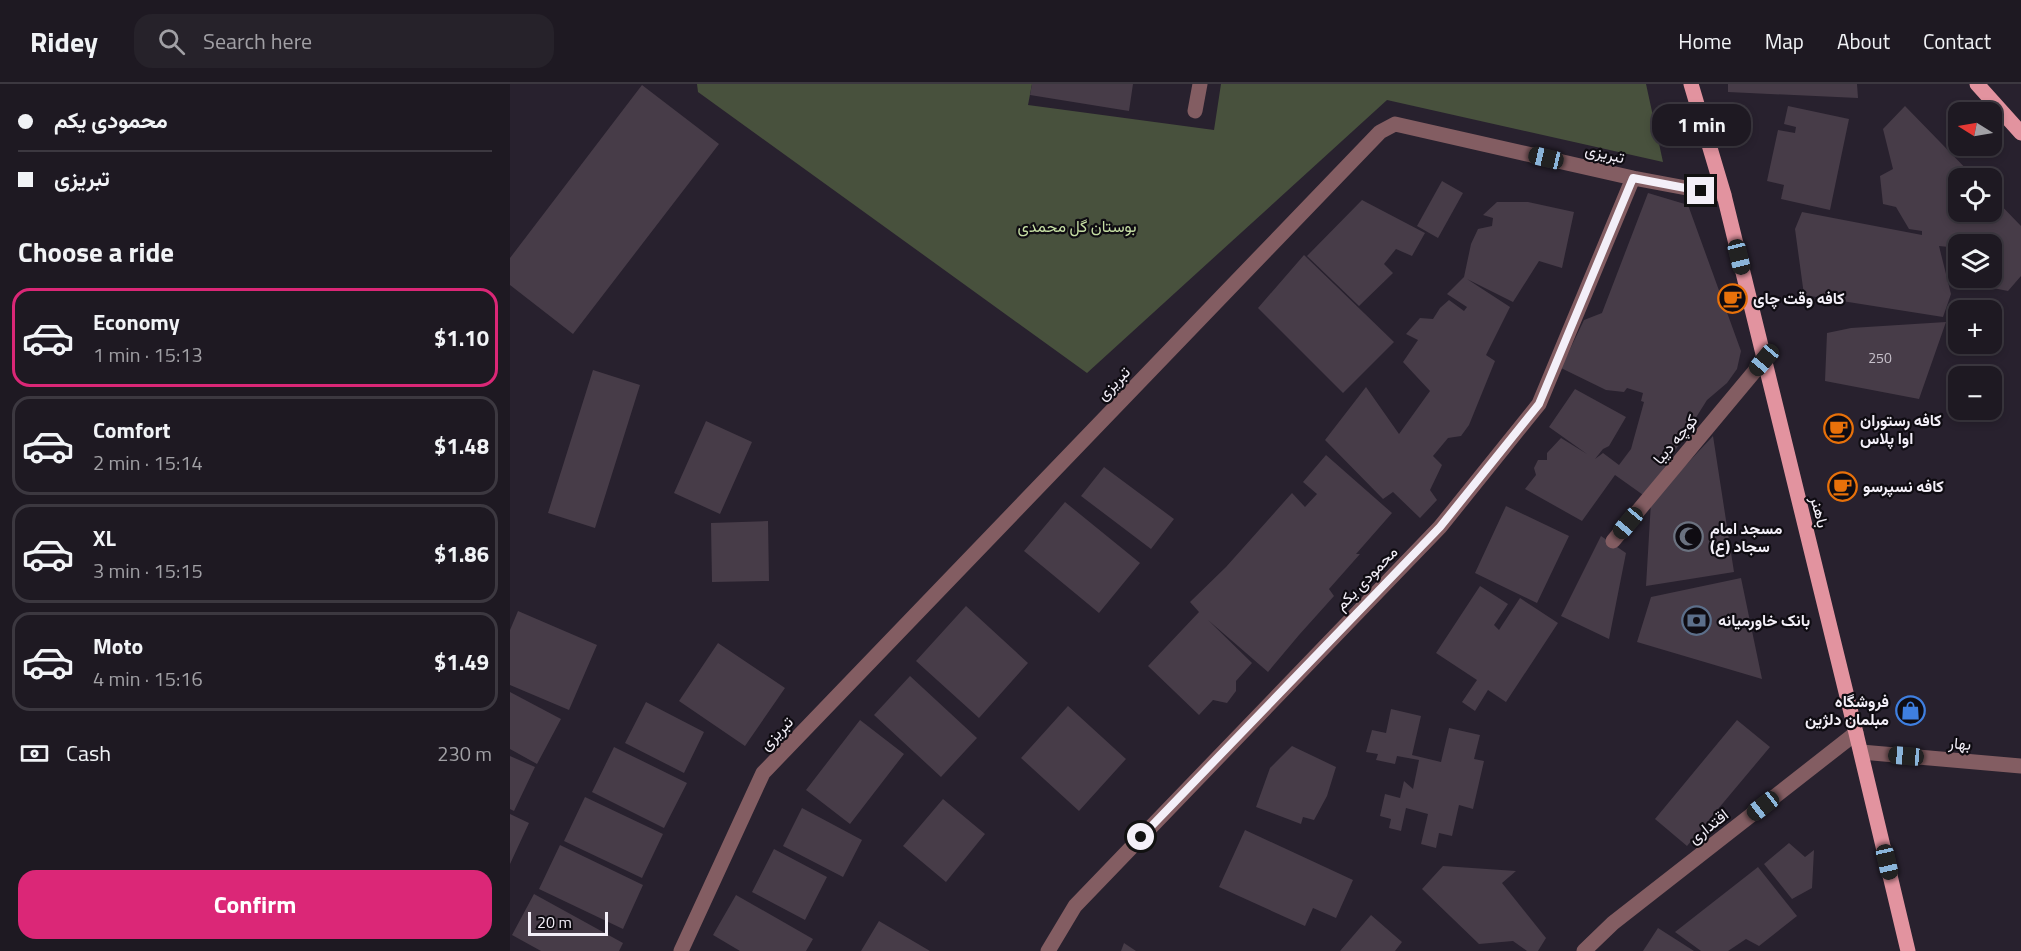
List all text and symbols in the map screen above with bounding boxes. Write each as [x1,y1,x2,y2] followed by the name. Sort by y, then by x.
[134,14,554,68] search box
[30,20,98,63] text: Ridey
[203,24,312,58] text: Search here
[155,25,188,58] icon: search
[1678,25,1732,57] text: Home
[1765,25,1804,57] text: Map
[1837,25,1890,57] text: About
[1923,25,1991,57] text: Contact
[1948,102,2002,156] north arrow
[1948,102,2002,420] map controls
[54,103,168,137] text: محمودی یکم
[1652,104,1750,146] callout: 1 min
[1677,109,1726,140] text: 1 min
[1583,137,1627,169] street label: تبریزی
[1526,145,1566,171] car
[54,161,110,195] text: تبریزی
[1948,168,2002,222] button: locate
[1687,177,1714,204] route end
[1018,214,1136,238] park label: بوستان گل محمدی
[18,231,174,272] text: Choose a ride
[1948,234,2002,288] button: layers
[1726,237,1752,277] car
[1716,282,1748,314] cafe icon: کافه وقت چای
[1753,286,1844,310] place label: کافه وقت چای
[1948,300,2002,354] button: +
[93,305,180,339] text: Economy
[21,311,75,365] icon: car
[434,321,489,355] text: $1.10
[93,339,203,370] text: 1 min · 15:13
[1746,340,1782,380] car
[1868,347,1892,368] house number: 250
[1091,360,1135,406] street label: تبریزی
[1948,366,2002,420] button: −
[1860,408,1941,450] place label: کافه رستوران اوا پلاس
[1647,409,1703,469] street label: کوچه دیبا
[93,413,171,447] text: Comfort
[1823,413,1855,445] cafe icon: کافه رستوران اوا پلاس
[21,419,75,473] icon: car
[434,429,489,463] text: $1.48
[93,447,203,478] text: 2 min · 15:14
[1826,470,1858,502] cafe icon: کافه نسپرسو
[1863,474,1944,498] place label: کافه نسپرسو
[1804,493,1835,530] street label: باهنر
[1610,503,1646,543] car
[1710,516,1783,558] place label: مسجد امام سجاد (ع)
[93,521,116,555] text: XL
[1673,521,1705,553] mosque icon: مسجد امام سجاد (ع)
[21,527,75,581] icon: car
[434,537,489,571] text: $1.86
[1329,540,1403,616] street label: محمودی یکم
[93,555,203,586] text: 3 min · 15:15
[1681,604,1713,636] bank icon: بانک خاورمیانه
[1718,608,1810,632] place label: بانک خاورمیانه
[93,629,143,663] text: Moto
[21,635,75,689] icon: car
[434,645,489,679] text: $1.49
[93,663,203,694] text: 4 min · 15:16
[1805,689,1889,731] place label: فروشگاه مبلمان دلژین
[1894,694,1926,726] shop icon: فروشگاه مبلمان دلژین
[754,710,798,756] street label: تبریزی
[1947,730,1972,756] street label: بهار
[66,736,111,770] text: Cash
[18,737,51,770] icon: cash
[437,738,492,769] text: 230 m
[1887,745,1925,767] car
[1743,788,1783,824] car
[1683,802,1733,850] street label: اقتداری
[1127,823,1154,850] route start
[1874,842,1900,882] car
[18,870,492,939] button: Confirm
[528,909,608,936] scale bar
[537,910,572,934] text: 20 m

